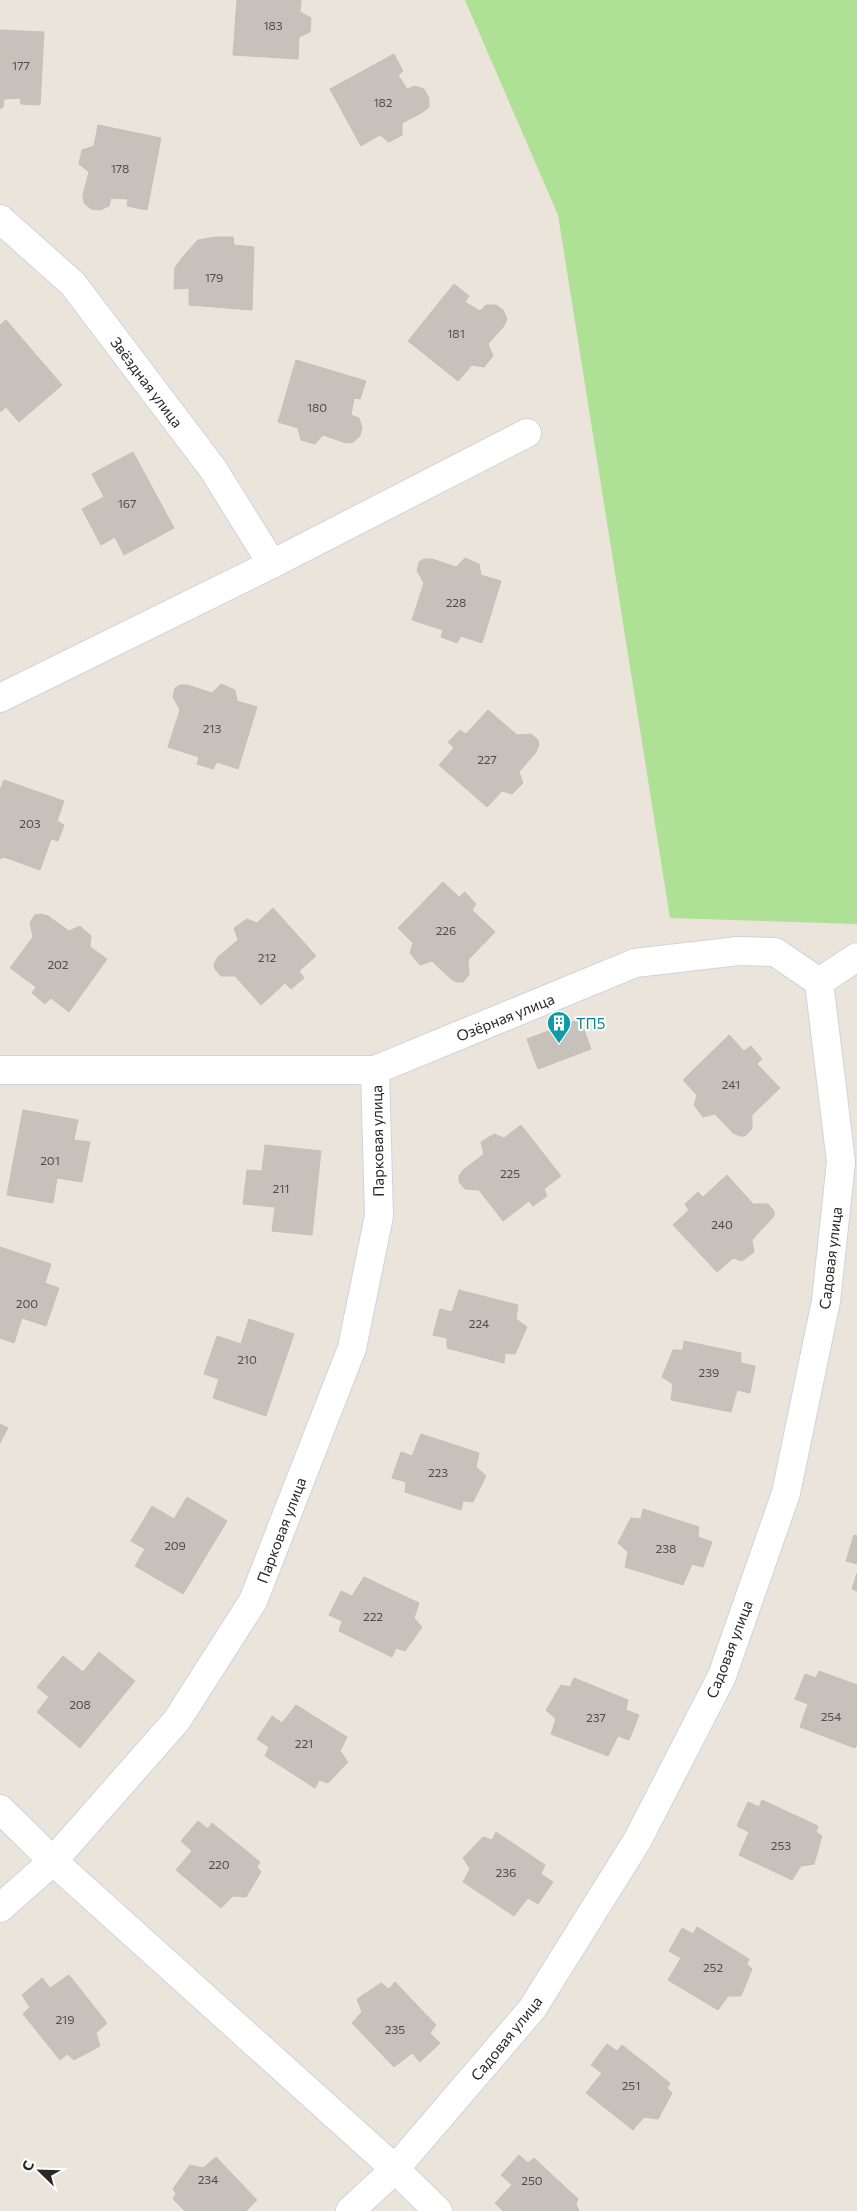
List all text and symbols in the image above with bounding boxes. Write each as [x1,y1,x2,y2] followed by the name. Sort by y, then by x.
[263,18,283,32] house number: 183
[12,58,30,72] house number: 177
[373,95,393,109] house number: 182
[111,161,129,175] house number: 178
[205,270,223,284] house number: 179
[447,326,465,340] house number: 181
[107,333,187,431] street label: Звёздная улица
[307,400,327,414] house number: 180
[118,496,136,510] house number: 167
[446,595,466,609] house number: 228
[203,721,221,735] house number: 213
[477,752,497,766] house number: 227
[19,816,41,830] house number: 203
[436,923,456,937] house number: 226
[258,950,277,964] house number: 212
[47,957,69,971] house number: 202
[453,989,557,1045] street label: Озёрная улица
[546,1010,572,1044] building icon: ТП5
[576,1014,605,1032] place label: ТП5
[722,1077,740,1091] house number: 241
[367,1085,387,1197] street label: Парковая улица
[40,1153,60,1167] house number: 201
[500,1166,520,1180] house number: 225
[273,1181,289,1195] house number: 211
[815,1206,845,1310] street label: Садовая улица
[711,1217,733,1231] house number: 240
[16,1296,38,1310] house number: 200
[469,1316,489,1330] house number: 224
[237,1352,257,1366] house number: 210
[699,1365,719,1379] house number: 239
[428,1465,448,1479] house number: 223
[253,1475,309,1585] street label: Парковая улица
[164,1538,186,1552] house number: 209
[656,1541,676,1555] house number: 238
[702,1598,756,1700] street label: Садовая улица
[363,1609,383,1623] house number: 222
[69,1697,91,1711] house number: 208
[821,1709,841,1723] house number: 254
[586,1710,606,1724] house number: 237
[295,1736,313,1750] house number: 221
[771,1838,791,1852] house number: 253
[208,1857,230,1871] house number: 220
[496,1865,516,1879] house number: 236
[703,1960,723,1974] house number: 252
[466,1992,546,2084] street label: Садовая улица
[55,2012,75,2026] house number: 219
[385,2022,405,2036] house number: 235
[622,2078,640,2092] house number: 251
[15,2146,65,2196] north arrow
[18,2158,37,2173] text: С
[198,2172,218,2186] house number: 234
[521,2173,543,2187] house number: 250

